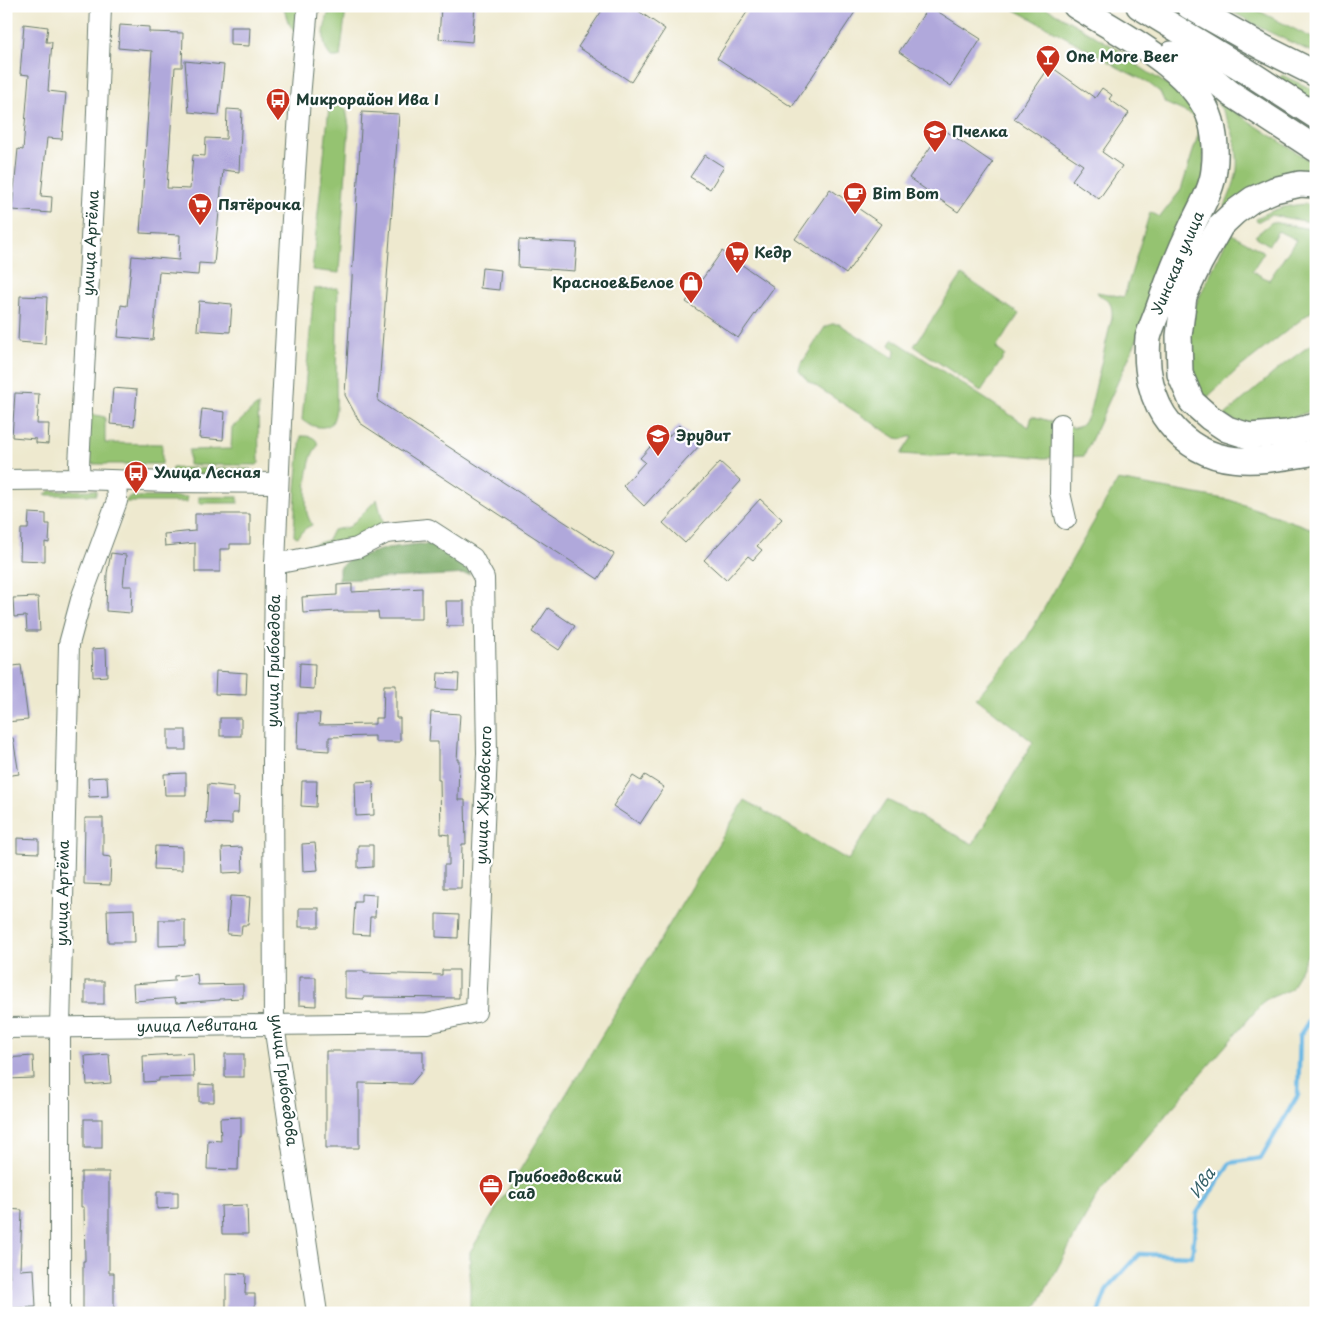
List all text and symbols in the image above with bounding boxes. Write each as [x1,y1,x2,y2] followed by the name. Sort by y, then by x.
[1035,44,1061,78] bar icon: One More Beer
[1066,44,1179,67] place label: One More Beer
[265,87,291,121] bus stop icon: Микрорайон Ива I
[296,87,439,110] place label: Микрорайон Ива I
[922,119,948,153] school or university icon: Пчелка
[952,119,1008,142] place label: Пчелка
[842,181,868,215] cafe icon: Bim Bom
[872,181,939,204] place label: Bim Bom
[75,189,104,297] street label: улица Артёма
[187,192,213,226] supermarket icon: Пятёрочка
[218,192,302,215] place label: Пятёрочка
[1144,207,1209,318] street label: Уинская улица
[724,240,750,274] supermarket icon: Кедр
[754,240,792,263] place label: Кедр
[552,270,675,293] place label: Красное&Белое
[678,270,704,304] shop icon: Красное&Белое
[645,423,671,457] school or university icon: Эрудит
[676,423,732,446] place label: Эрудит
[123,460,149,494] bus stop icon: Улица Лесная
[153,460,261,483] place label: Улица Лесная
[260,594,285,728] street label: улица Грибоедова
[469,725,496,865] street label: улица Жуковского
[49,839,74,946] street label: улица Артёма
[136,1012,258,1037] street label: улица Левитана
[266,1013,305,1148] street label: улица Грибоедова
[1182,1162,1221,1202] water label: Ива
[508,1164,622,1204] place label: Грибоедовский сад
[478,1173,504,1207] office icon: Грибоедовский сад

